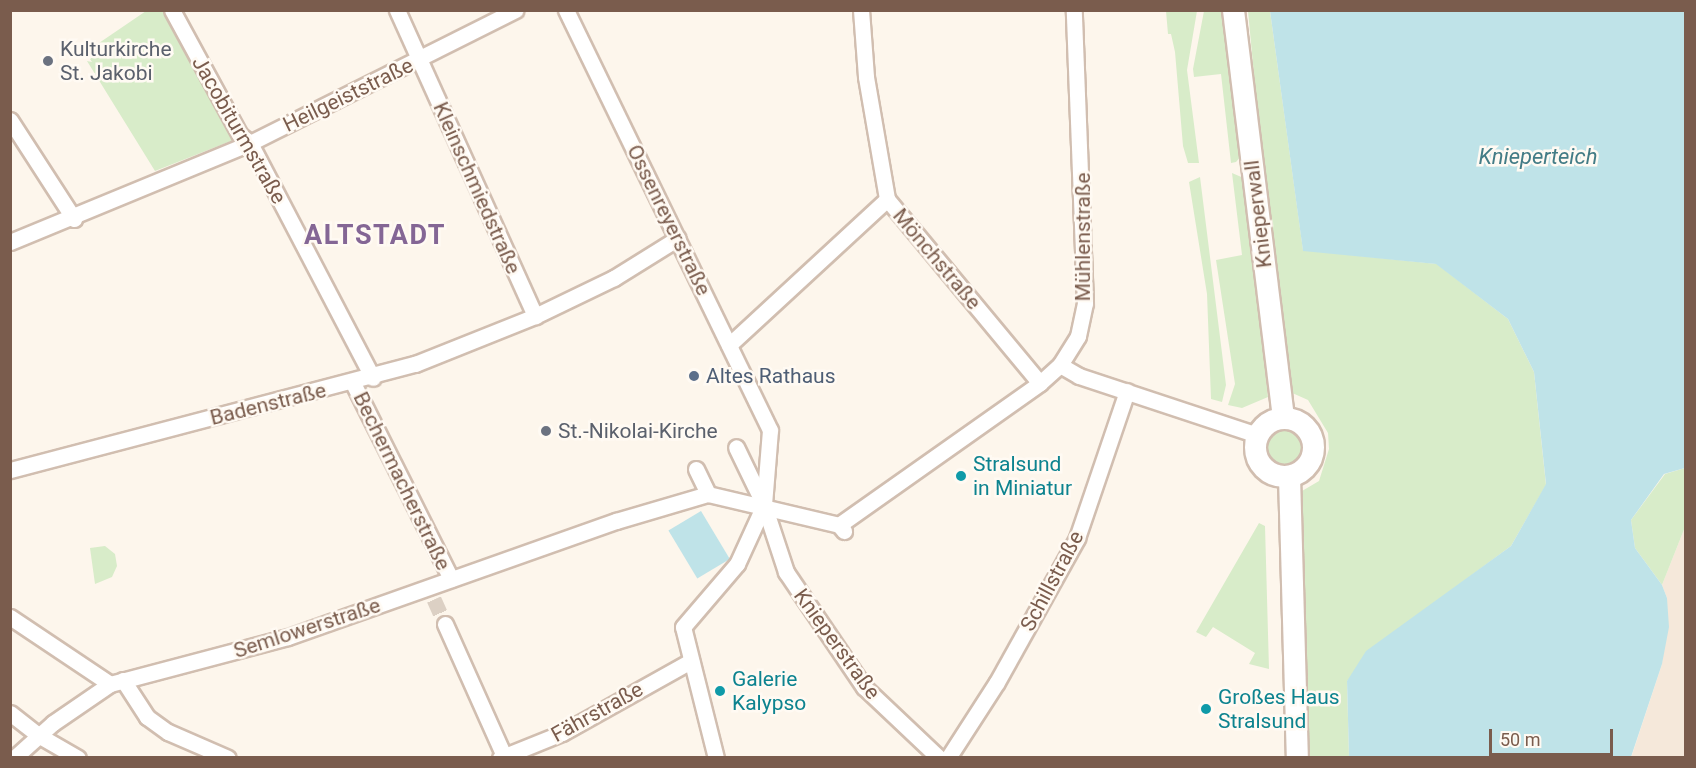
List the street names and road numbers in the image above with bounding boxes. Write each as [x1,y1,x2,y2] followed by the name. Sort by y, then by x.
[187,52,291,208] street label: Jacobiturmstraße
[279,53,417,137] street label: Heilgeiststraße
[428,98,526,278] street label: Kleinschmiedstraße
[622,141,716,299] street label: Ossenreyerstraße
[1239,159,1277,269] street label: Knieperwall
[1070,173,1096,301] street label: Mühlenstraße
[888,203,986,315] street label: Mönchstraße
[207,377,329,431] street label: Badenstraße
[348,388,456,574] street label: Bechermacherstraße
[1015,527,1089,635] street label: Schillstraße
[789,584,885,704] street label: Knieperstraße
[231,592,383,664] street label: Semlowerstraße
[547,677,647,747] street label: Fährstraße

